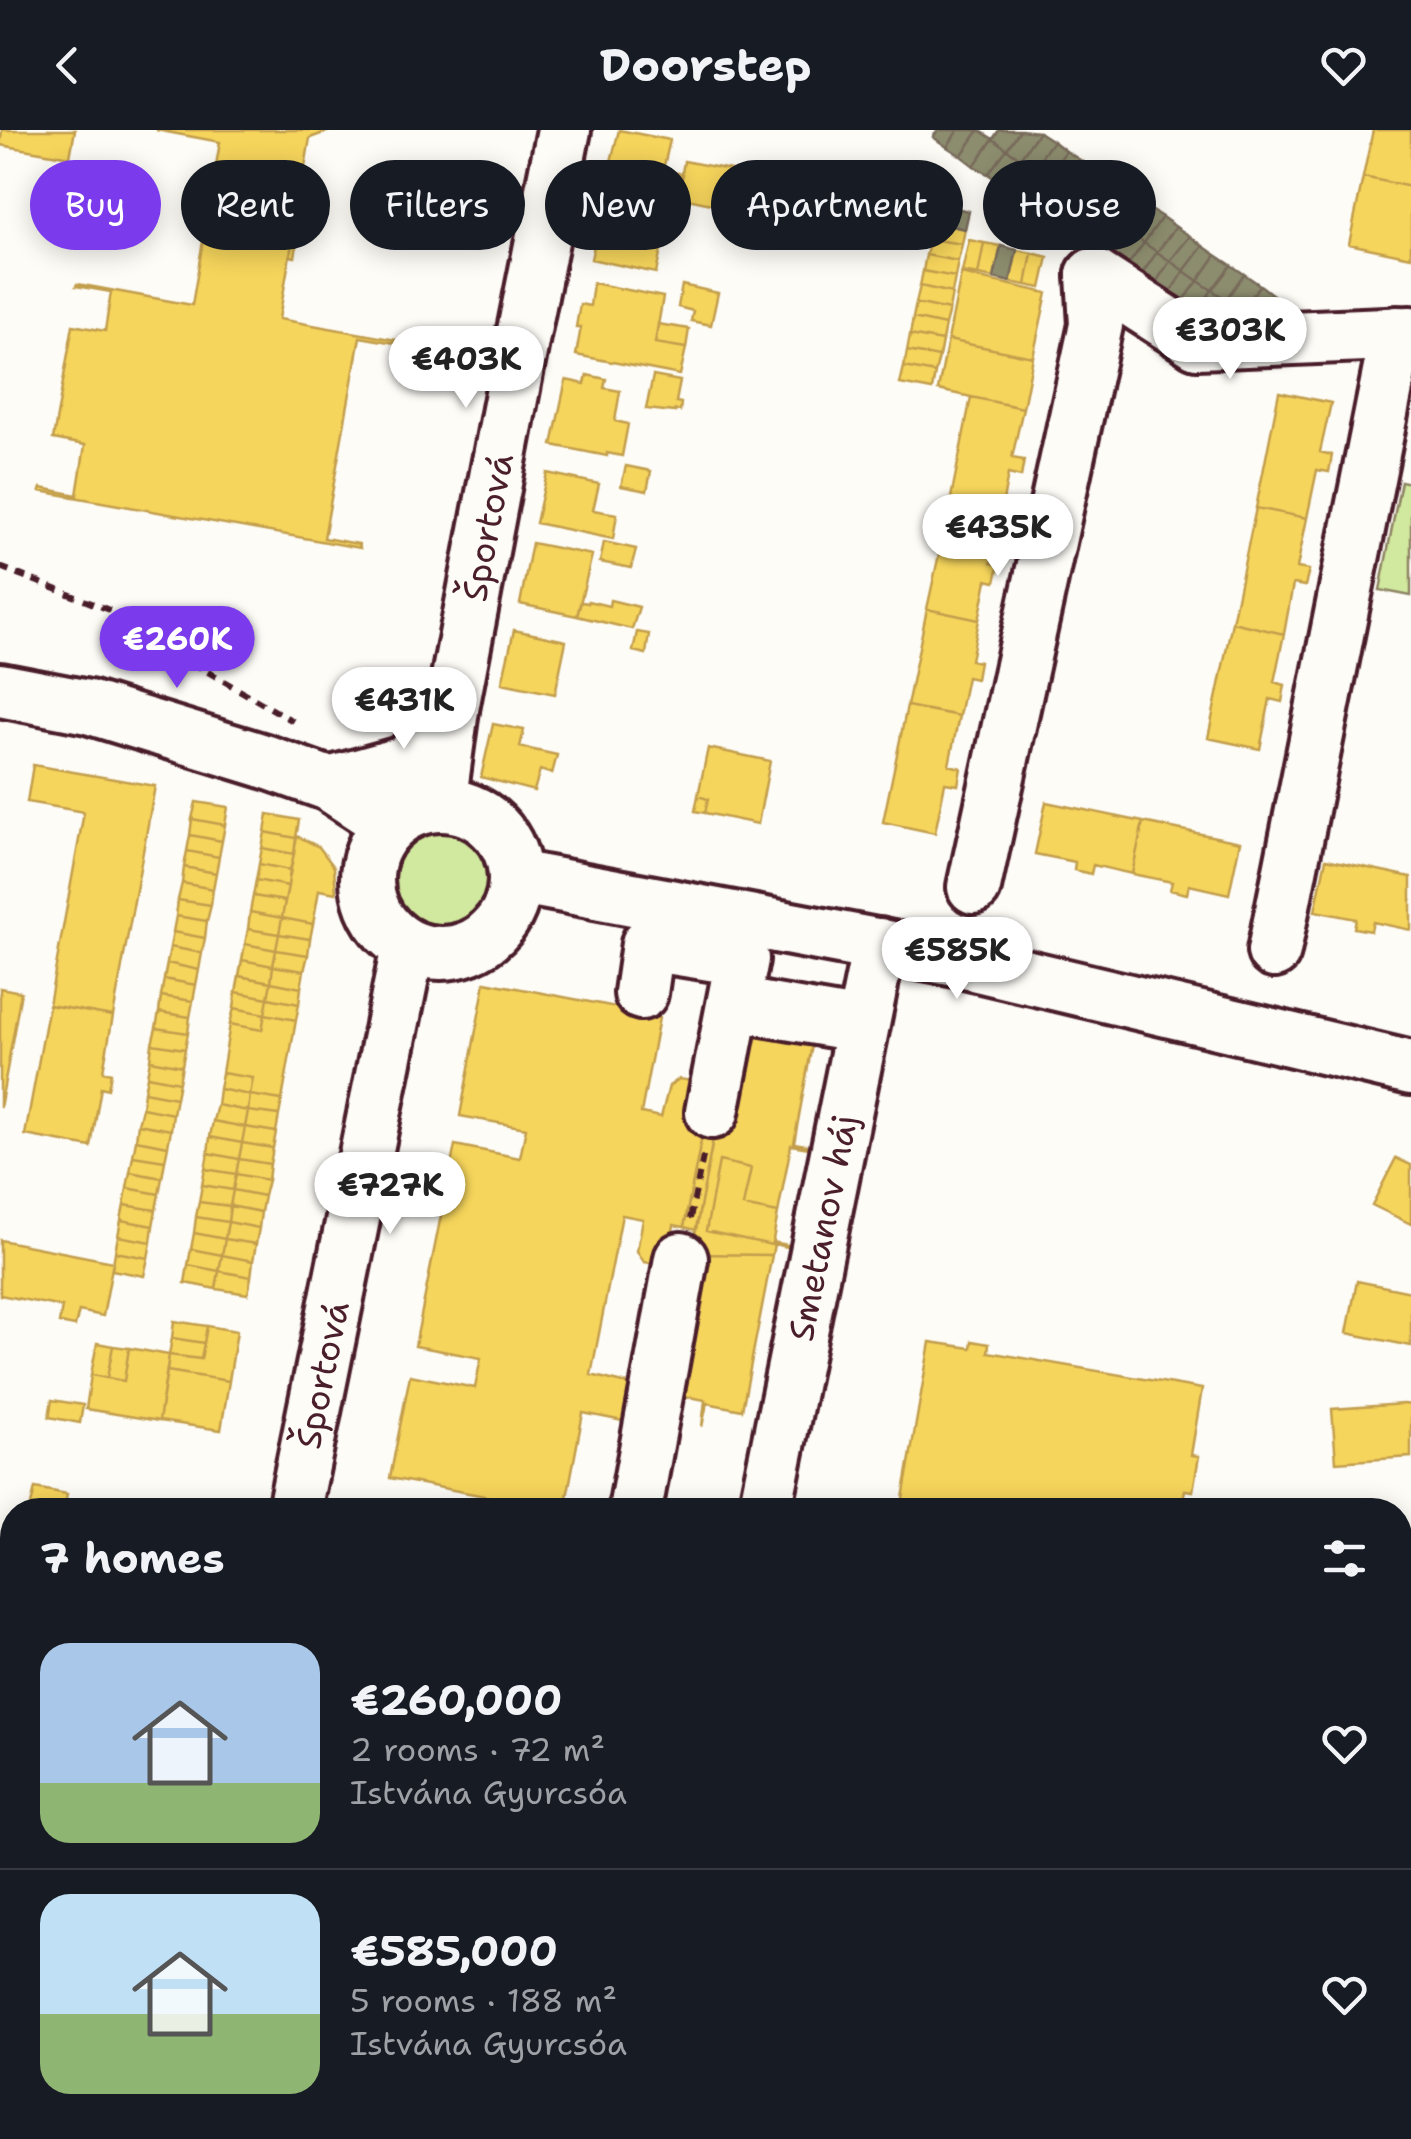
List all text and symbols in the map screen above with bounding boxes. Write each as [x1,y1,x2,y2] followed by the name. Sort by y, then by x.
[600,35,811,95] text: Doorstep
[40,38,95,93] icon: back
[1316,38,1371,93] icon: heart
[30,160,161,250] chip: Buy
[181,160,330,250] chip: Rent
[350,160,525,250] chip: Filters
[545,160,691,250] chip: New
[711,160,963,250] chip: Apartment
[983,160,1156,250] chip: House
[1160,297,1300,382] pin: €303K
[1175,308,1285,351] text: €303K
[396,326,536,411] pin: €403K
[411,337,521,380] text: €403K
[450,449,524,605] street label: Športová
[928,494,1068,579] pin: €435K
[944,505,1052,548] text: €435K
[107,606,247,691] pin: €260K
[122,617,232,660] text: €260K
[334,667,474,752] pin: €431K
[354,678,454,721] text: €431K
[887,917,1027,1002] pin: €585K
[904,928,1010,971] text: €585K
[776,1110,868,1345] street label: Smetanov háj
[320,1152,460,1237] pin: €727K
[336,1163,444,1206] text: €727K
[284,1297,359,1453] street label: Športová
[40,1530,225,1586] text: 7 homes
[1317,1531,1372,1586] icon: filters
[350,1672,562,1728] text: €260,000
[120,1683,240,1803] icon: home
[1317,1716,1372,1771] icon: heart
[350,1728,605,1771] text: 2 rooms · 72 m²
[350,1771,627,1814] text: Istvána Gyurcsóa
[350,1923,558,1979] text: €585,000
[120,1934,240,2054] icon: home
[1317,1967,1372,2022] icon: heart
[350,1979,617,2022] text: 5 rooms · 188 m²
[350,2022,627,2065] text: Istvána Gyurcsóa

